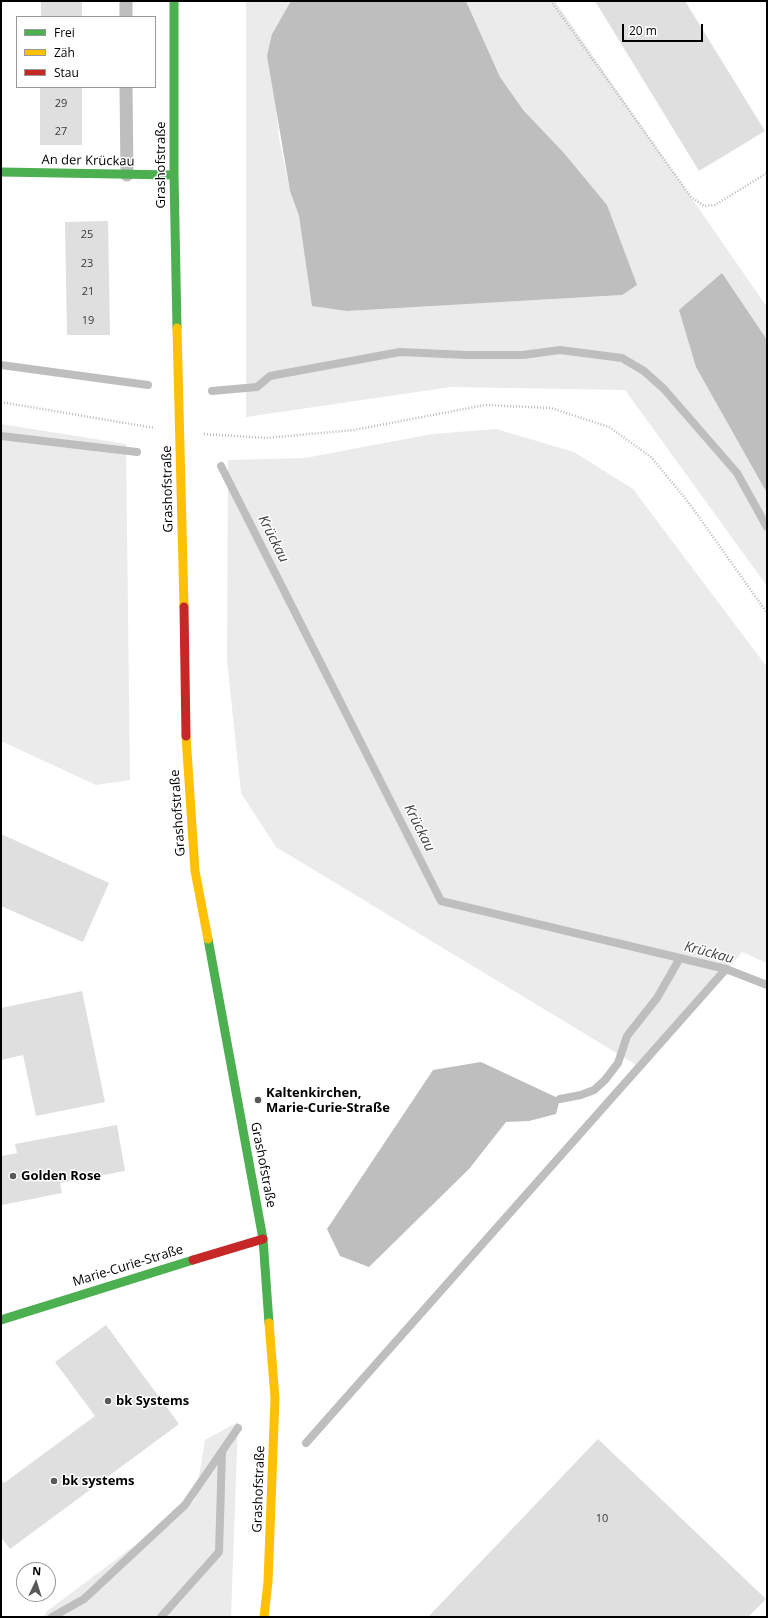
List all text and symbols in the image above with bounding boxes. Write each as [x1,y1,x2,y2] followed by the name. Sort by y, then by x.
[16,16,156,88] legend
[624,16,705,42] scale bar
[629,22,657,39] text: 20 m
[54,24,75,41] text: Frei
[54,44,75,61] text: Zäh
[54,64,79,81] text: Stau
[55,97,67,111] house number: 29
[153,121,169,209] street label: Grashofstraße
[55,125,67,139] house number: 27
[41,152,135,170] street label: An der Krückau
[81,228,93,242] house number: 25
[81,257,93,271] house number: 23
[82,285,94,299] house number: 21
[82,314,94,328] house number: 19
[159,445,177,533] street label: Grashofstraße
[254,513,292,565] water label: Krückau
[167,769,189,857] street label: Grashofstraße
[400,802,438,854] water label: Krückau
[682,938,736,968] water label: Krückau
[266,1085,390,1116] place label: Kaltenkirchen, Marie-Curie-Straße
[253,1095,263,1105] marker: Kaltenkirchen, Marie-Curie-Straße
[247,1121,279,1209] street label: Grashofstraße
[21,1168,101,1184] place label: Golden Rose
[8,1171,18,1181] marker: Golden Rose
[71,1242,185,1290] street label: Marie-Curie-Straße
[116,1393,189,1409] place label: bk Systems
[103,1396,113,1406] marker: bk Systems
[250,1445,268,1533] street label: Grashofstraße
[62,1473,135,1489] place label: bk systems
[49,1476,59,1486] marker: bk systems
[596,1512,608,1526] house number: 10
[16,1562,56,1602] north arrow
[32,1563,42,1578] text: N

